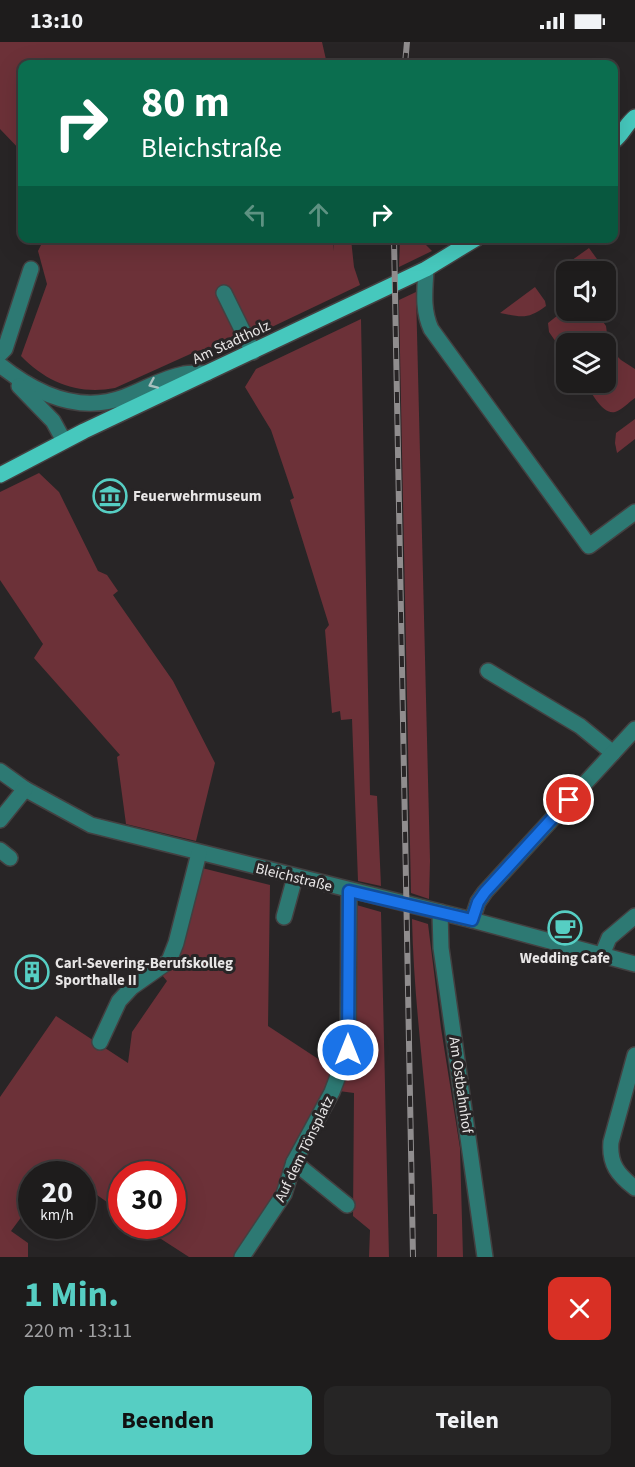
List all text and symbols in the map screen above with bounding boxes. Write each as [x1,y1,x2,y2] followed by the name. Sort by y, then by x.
[30,5,83,37] text: 13:10
[141,73,230,133] text: 80 m
[42,84,120,162] icon: right
[141,129,282,168] text: Bleichstraße
[239,198,272,231] icon: left
[302,198,335,231] icon: ahead
[365,198,398,231] icon: right
[556,261,616,393] map controls
[556,261,616,321] button: sound
[189,315,273,370] street label: Am Stadtholz
[556,333,616,393] button: layers
[148,377,159,389] one-way arrow
[92,478,128,514] museum icon: Feuerwehrmuseum
[133,486,262,507] place label: Feuerwehrmuseum
[543,774,594,825] pin
[552,783,585,816] icon: arrive
[253,858,334,897] street label: Bleichstraße
[547,910,583,946] cafe icon: Wedding Cafe
[520,948,610,969] place label: Wedding Cafe
[55,953,233,991] place label: Carl-Severing-Berufskolleg Sporthalle II
[14,954,50,990] building icon: Carl-Severing-Berufskolleg Sporthalle II
[316,1018,380,1082] position arrow
[443,1035,478,1135] street label: Am Ostbahnhof
[270,1093,339,1206] street label: Auf dem Tönsplatz
[108,1161,186,1239] speed limit sign: 30
[41,1171,73,1214] text: 20
[40,1205,74,1226] text: km/h
[24,1269,119,1320] text: 1 Min.
[548,1277,611,1340] button: close
[24,1317,132,1345] text: 220 m · 13:11
[24,1386,312,1455] button: Beenden
[324,1386,611,1455] button: Teilen

